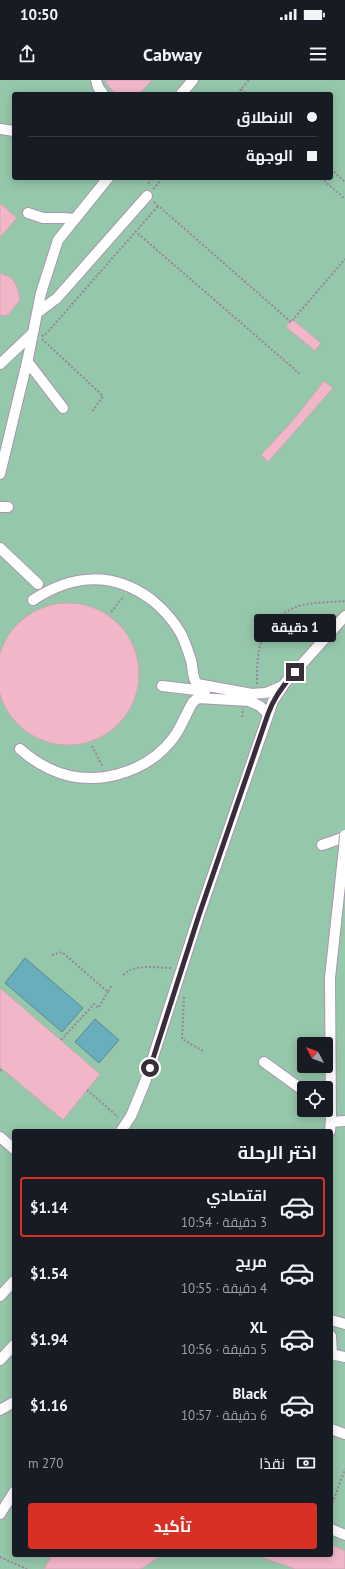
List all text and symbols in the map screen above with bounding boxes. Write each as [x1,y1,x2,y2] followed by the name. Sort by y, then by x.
[20,5,58,24] text: 10:50
[16,43,38,65] icon: share
[143,43,202,66] text: Cabway
[307,43,329,65] icon: menu
[237,108,293,127] text: الانطلاق
[246,146,293,165] text: الوجهة
[254,614,336,642] callout: 1 دقيقة
[271,619,319,636] text: 1 دقيقة
[286,663,304,681] route end
[297,1037,333,1073] north arrow
[297,1037,333,1117] map controls
[141,1059,159,1077] route start
[297,1081,333,1117] button: locate
[238,1141,317,1164] text: اختر الرحلة
[207,1186,267,1205] text: اقتصادي
[279,1189,315,1225] icon: car
[30,1198,68,1217] text: $1.14
[181,1214,267,1231] text: 3 دقيقة · 10:54
[235,1252,267,1271] text: مريح
[279,1255,315,1291] icon: car
[30,1264,68,1283] text: $1.54
[181,1280,267,1297] text: 4 دقيقة · 10:55
[250,1318,267,1337] text: XL
[279,1321,315,1357] icon: car
[30,1330,68,1349] text: $1.94
[181,1341,267,1358] text: 5 دقيقة · 10:56
[232,1384,267,1403] text: Black
[279,1387,315,1423] icon: car
[30,1396,68,1415] text: $1.16
[181,1407,267,1424] text: 6 دقيقة · 10:57
[295,1452,317,1474] icon: cash
[259,1454,285,1473] text: نقدًا
[28,1455,63,1472] text: 270 m
[28,1503,317,1549] button: تأكيد

